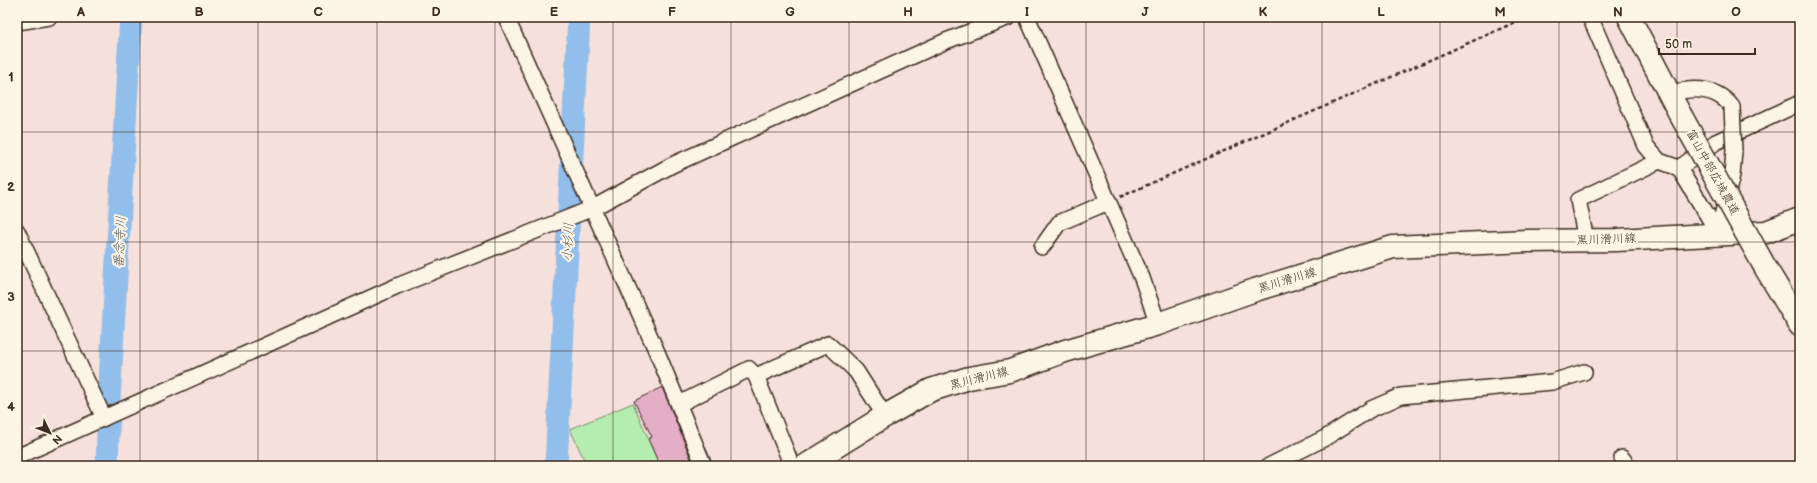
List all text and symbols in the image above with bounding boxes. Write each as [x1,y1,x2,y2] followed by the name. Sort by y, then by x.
[76,4,85,20] text: A
[194,4,204,20] text: B
[313,4,323,20] text: C
[431,4,441,20] text: D
[550,4,559,20] text: E
[668,4,676,20] text: F
[785,4,795,20] text: G
[903,4,913,20] text: H
[1025,4,1029,20] text: I
[1141,4,1149,20] text: J
[1259,4,1268,20] text: K
[1377,4,1385,20] text: L
[1494,4,1506,20] text: M
[1613,4,1623,20] text: N
[1731,4,1741,20] text: O
[1659,30,1755,56] scale bar
[1665,37,1692,52] text: 50 m
[8,69,14,85] text: 1
[1683,127,1742,218] street label: 富山中部広域農道
[7,179,15,195] text: 2
[111,216,129,268] water label: 番念寺川
[559,222,577,262] water label: 小杉川
[1576,231,1636,248] street label: 黒川滑川線
[1256,265,1318,296] street label: 黒川滑川線
[7,289,15,305] text: 3
[948,364,1010,393] street label: 黒川滑川線
[7,399,15,415] text: 4
[30,413,70,453] north arrow
[49,432,65,447] text: N

